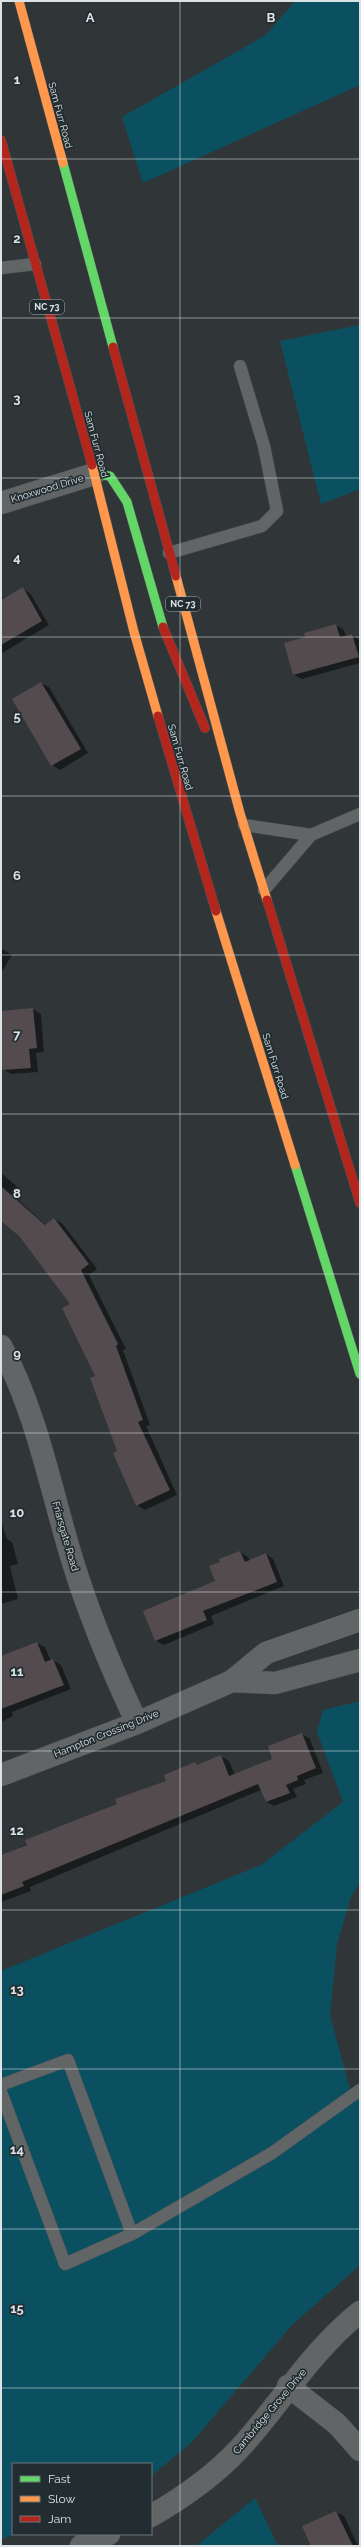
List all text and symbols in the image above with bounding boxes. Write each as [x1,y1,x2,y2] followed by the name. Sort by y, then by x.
[86,10,95,25] text: A
[267,10,276,25] text: B
[14,72,21,87] text: 1
[46,81,75,149] street label: Sam Furr Road
[13,231,21,246] text: 2
[30,300,64,314] road number: NC 73
[13,391,21,406] text: 3
[82,410,111,478] street label: Sam Furr Road
[9,472,85,505] street label: Knoxwood Drive
[13,550,21,565] text: 4
[166,597,200,611] road number: NC 73
[13,709,21,724] text: 5
[166,723,195,791] street label: Sam Furr Road
[13,868,21,883] text: 6
[13,1027,21,1042] text: 7
[260,1032,291,1100] street label: Sam Furr Road
[13,1186,21,1201] text: 8
[13,1346,21,1361] text: 9
[50,1500,81,1572] street label: Friarsgate Road
[10,1505,24,1520] text: 10
[11,1664,24,1679] text: 11
[52,1707,160,1760] street label: Hampton Crossing Drive
[10,1823,24,1838] text: 12
[10,1982,24,1997] text: 13
[10,2142,24,2157] text: 14
[10,2301,24,2316] text: 15
[230,2366,308,2456] street label: Cambridge Grove Drive
[12,2463,152,2535] legend
[48,2472,71,2486] text: Fast
[48,2492,75,2506] text: Slow
[48,2512,71,2526] text: Jam

